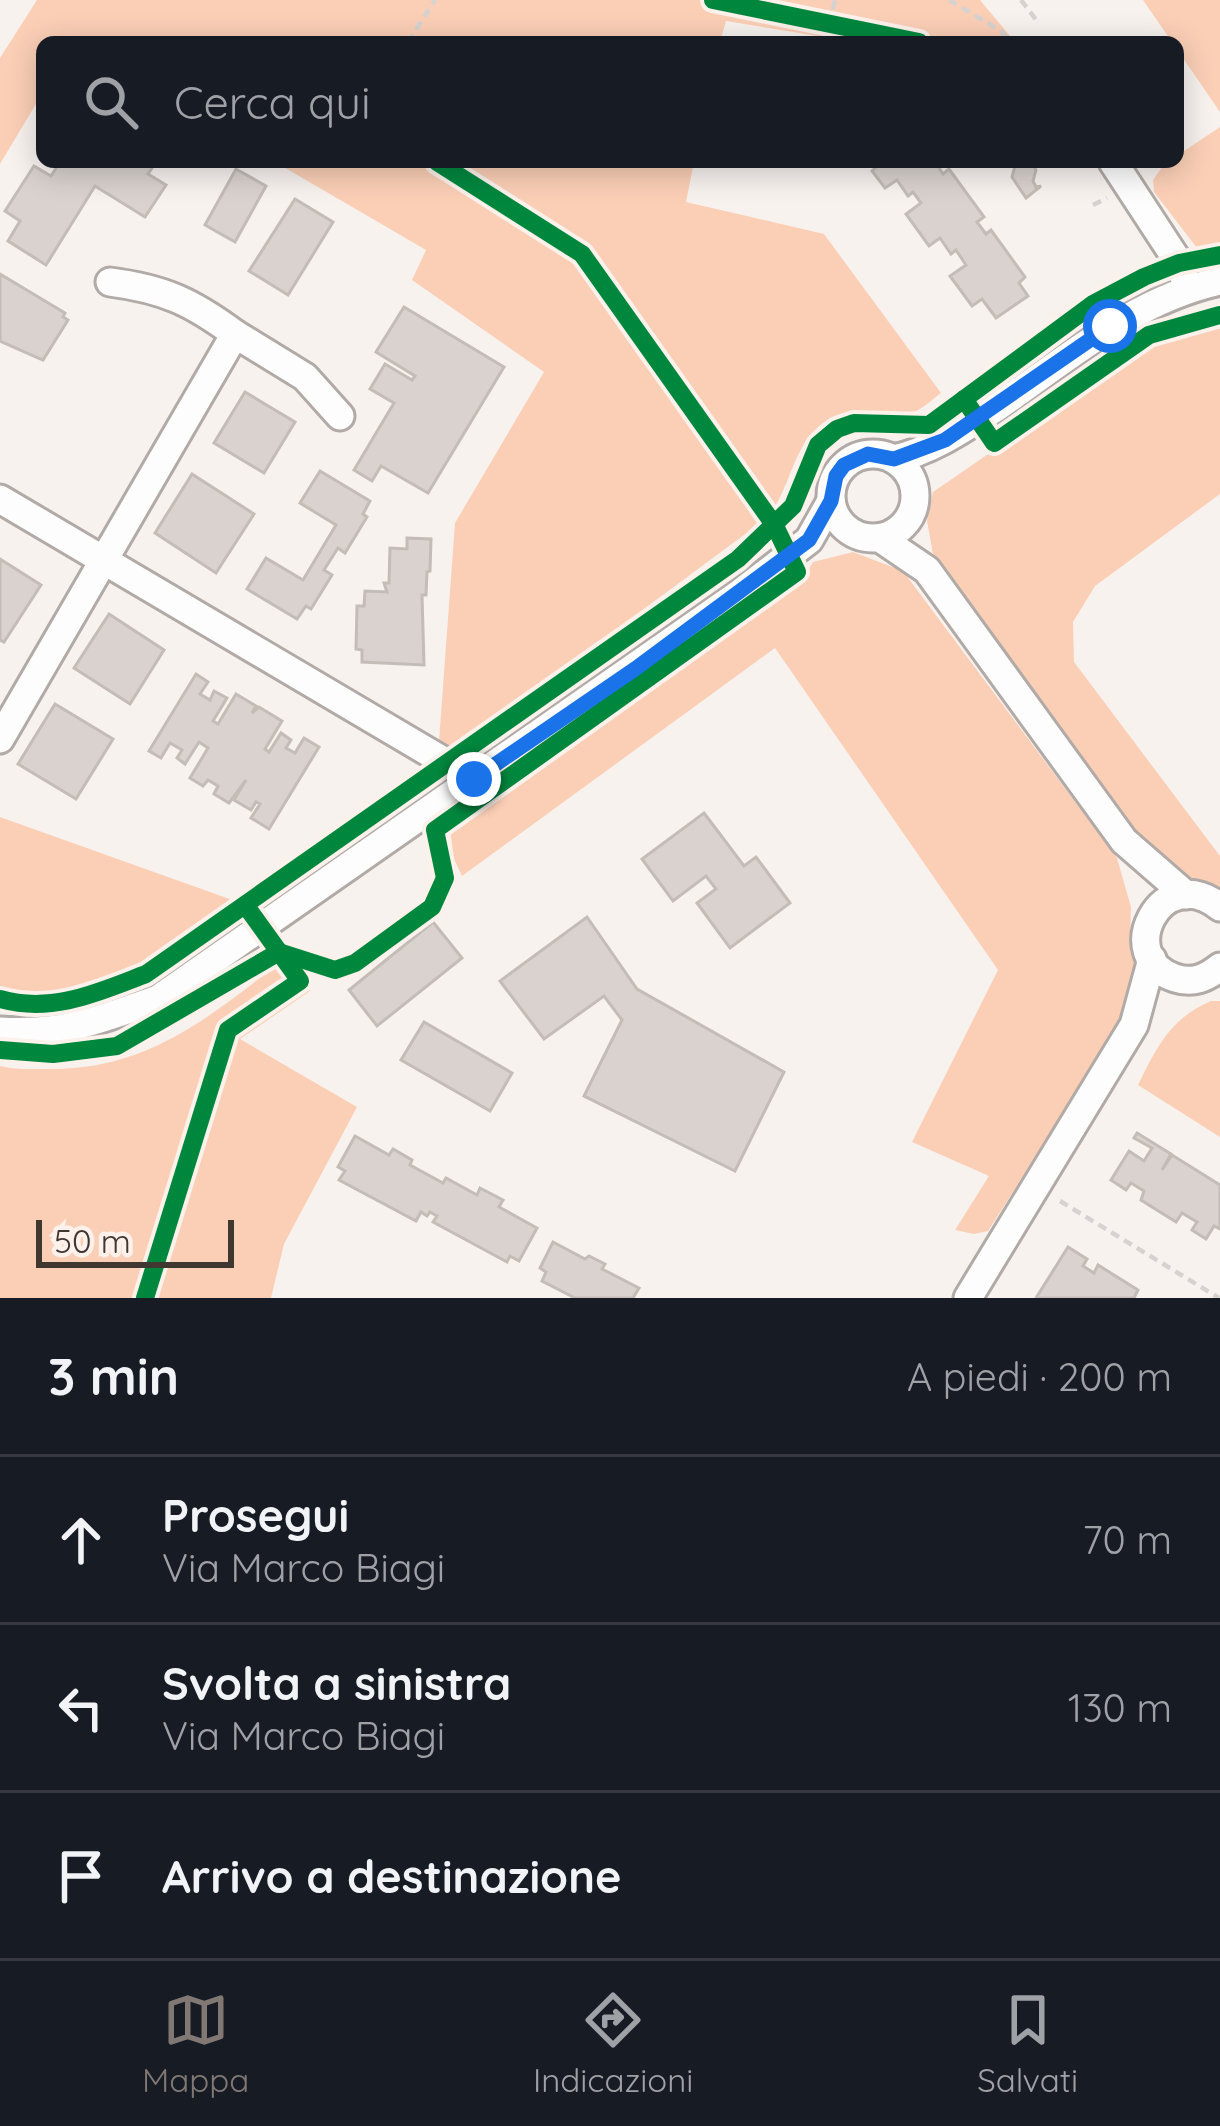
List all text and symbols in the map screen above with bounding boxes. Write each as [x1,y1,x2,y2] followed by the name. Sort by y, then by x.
[36,36,1184,168] search box
[78,69,144,135] icon: search
[174,74,371,130] text: Cerca qui
[1083,299,1137,353] route start
[447,752,501,806] route end
[36,1214,234,1267] scale bar
[54,1220,131,1261] text: 50 m
[48,1344,179,1408] text: 3 min
[907,1352,1172,1401] text: A piedi · 200 m
[162,1487,349,1543] text: Prosegui
[48,1507,114,1573] icon: ahead
[1083,1515,1172,1564] text: 70 m
[162,1543,445,1592] text: Via Marco Biagi
[162,1655,511,1711] text: Svolta a sinistra
[48,1675,114,1741] icon: left
[1068,1683,1172,1732] text: 130 m
[162,1711,445,1760] text: Via Marco Biagi
[48,1843,114,1909] icon: arrive
[162,1848,622,1904] text: Arrivo a destinazione
[142,1987,249,2100] tab: Mappa
[533,1987,693,2100] tab: Indicazioni
[977,1987,1078,2100] tab: Salvati

